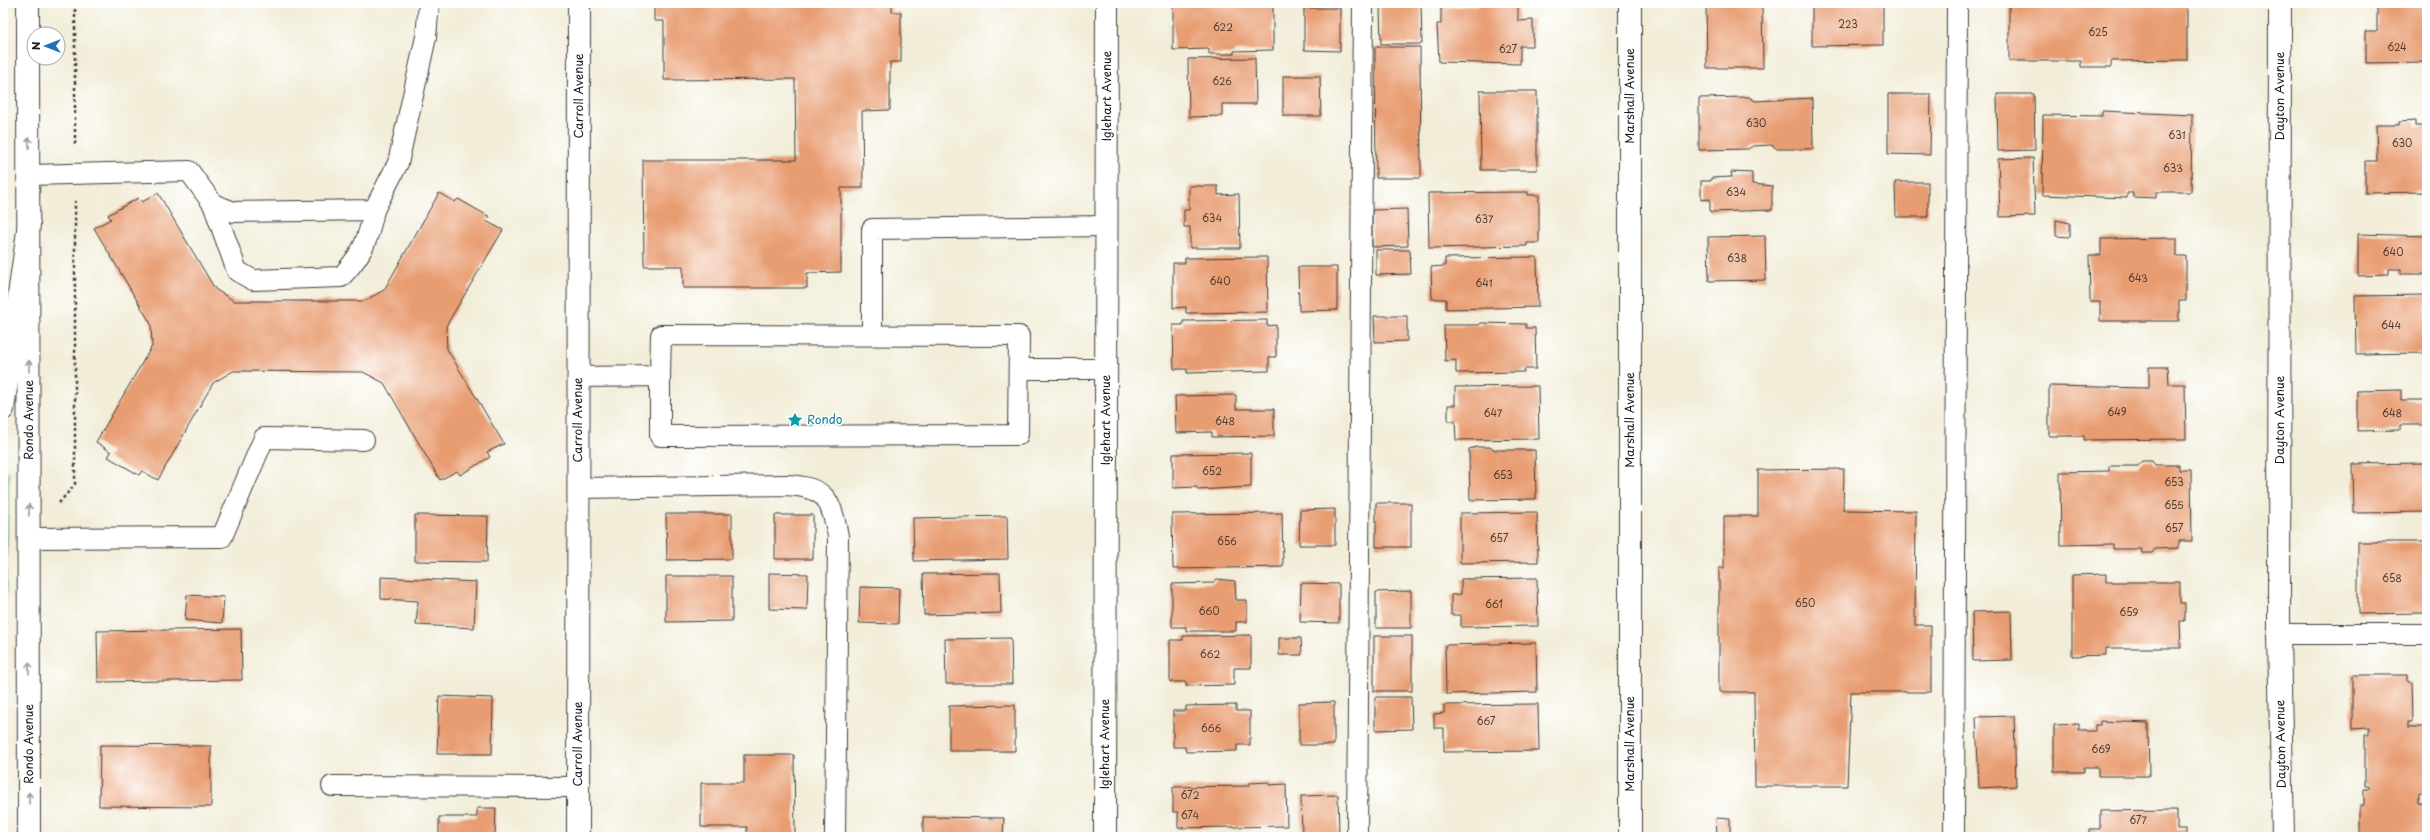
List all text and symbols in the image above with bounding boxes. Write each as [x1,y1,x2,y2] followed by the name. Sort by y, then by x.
[1838,16,1858,31] house number: 223
[1213,19,1233,34] house number: 622
[2088,24,2108,39] house number: 625
[26,26,66,66] north arrow
[2387,39,2407,54] house number: 624
[27,41,44,50] text: N
[1499,41,1518,56] house number: 627
[1620,48,1638,144] street label: Marshall Avenue
[1097,50,1115,141] street label: Iglehart Avenue
[2270,51,2288,140] street label: Dayton Avenue
[569,53,587,139] street label: Carroll Avenue
[1212,73,1232,88] house number: 626
[1746,115,1766,130] house number: 630
[2168,127,2186,142] house number: 631
[2392,135,2412,150] house number: 630
[25,137,33,150] one-way arrow
[2163,160,2183,175] house number: 633
[1726,184,1746,199] house number: 634
[1202,210,1222,225] house number: 634
[1475,211,1494,226] house number: 637
[2383,244,2403,259] house number: 640
[1727,250,1747,265] house number: 638
[2128,270,2148,285] house number: 643
[1210,273,1230,288] house number: 640
[1475,275,1493,290] house number: 641
[2381,317,2401,332] house number: 644
[25,360,33,373] one-way arrow
[1620,372,1638,468] street label: Marshall Avenue
[1096,374,1114,465] street label: Iglehart Avenue
[2270,375,2288,464] street label: Dayton Avenue
[568,377,586,463] street label: Carroll Avenue
[19,380,37,460] street label: Rondo Avenue
[2107,404,2127,419] house number: 649
[1484,405,1503,420] house number: 647
[2382,405,2402,420] house number: 648
[807,410,843,428] place label: Rondo
[786,411,804,429] place icon: Rondo
[1215,413,1235,428] house number: 648
[1202,463,1222,478] house number: 652
[1493,467,1513,482] house number: 653
[2164,474,2184,489] house number: 653
[2164,497,2184,512] house number: 655
[25,504,33,517] one-way arrow
[2165,520,2184,535] house number: 657
[1490,530,1509,545] house number: 657
[1217,533,1237,548] house number: 656
[2382,570,2402,585] house number: 658
[1795,595,1815,610] house number: 650
[1485,596,1503,611] house number: 661
[1198,603,1220,618] house number: 660
[2119,604,2139,619] house number: 659
[1200,646,1220,661] house number: 662
[25,662,33,675] one-way arrow
[1620,696,1638,792] street label: Marshall Avenue
[1095,698,1113,789] street label: Iglehart Avenue
[2270,699,2290,788] street label: Dayton Avenue
[568,701,586,787] street label: Carroll Avenue
[19,704,37,784] street label: Rondo Avenue
[1476,713,1496,728] house number: 667
[1201,720,1221,735] house number: 666
[2091,741,2111,756] house number: 669
[1180,787,1200,802] house number: 672
[25,792,33,805] one-way arrow
[1181,807,1200,822] house number: 674
[2129,812,2147,827] house number: 677

